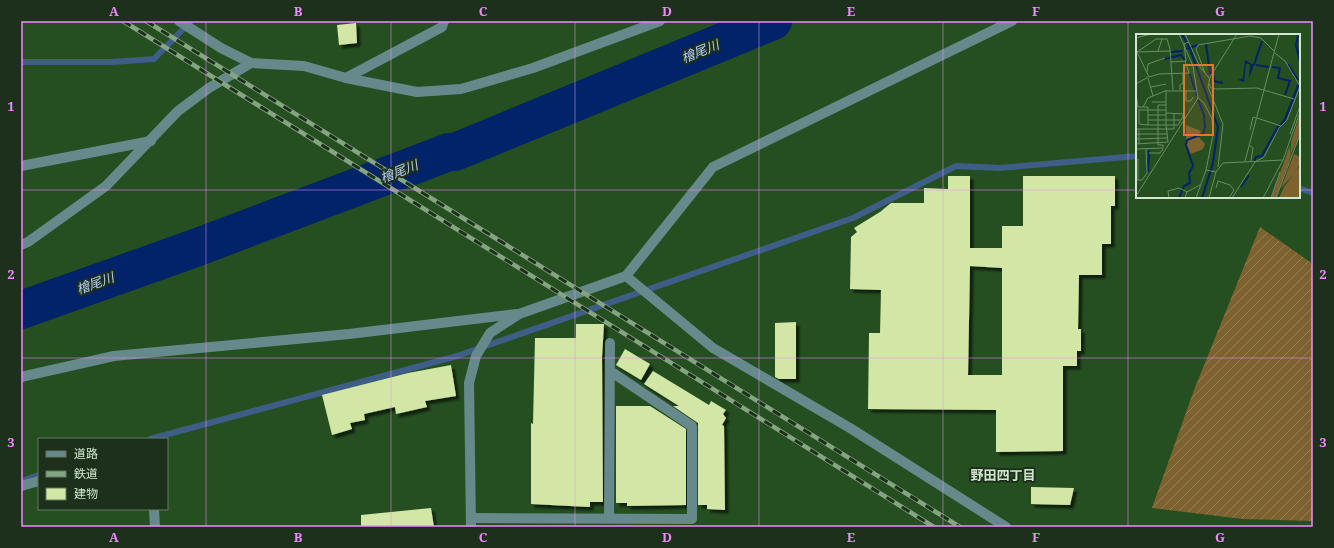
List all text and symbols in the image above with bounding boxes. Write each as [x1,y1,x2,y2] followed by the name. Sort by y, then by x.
[109,2,119,20] text: A
[294,2,303,20] text: B
[479,2,488,20] text: C
[662,2,672,20] text: D
[847,2,856,20] text: E
[1032,2,1040,20] text: F
[1215,2,1225,20] text: G
[1136,34,1300,198] inset map
[679,35,723,67] water label: 檜尾川
[7,97,15,115] text: 1
[1319,97,1327,115] text: 1
[378,155,422,186] water label: 檜尾川
[7,265,15,283] text: 2
[1319,265,1327,283] text: 2
[74,267,118,298] water label: 檜尾川
[7,433,15,451] text: 3
[1319,433,1327,451] text: 3
[38,438,168,510] legend
[74,445,98,462] text: 道路
[74,465,98,482] text: 鉄道
[970,466,1036,484] district label: 野田四丁目
[74,485,98,502] text: 建物
[109,528,119,546] text: A
[294,528,303,546] text: B
[479,528,488,546] text: C
[662,528,672,546] text: D
[847,528,856,546] text: E
[1032,528,1040,546] text: F
[1215,528,1225,546] text: G

